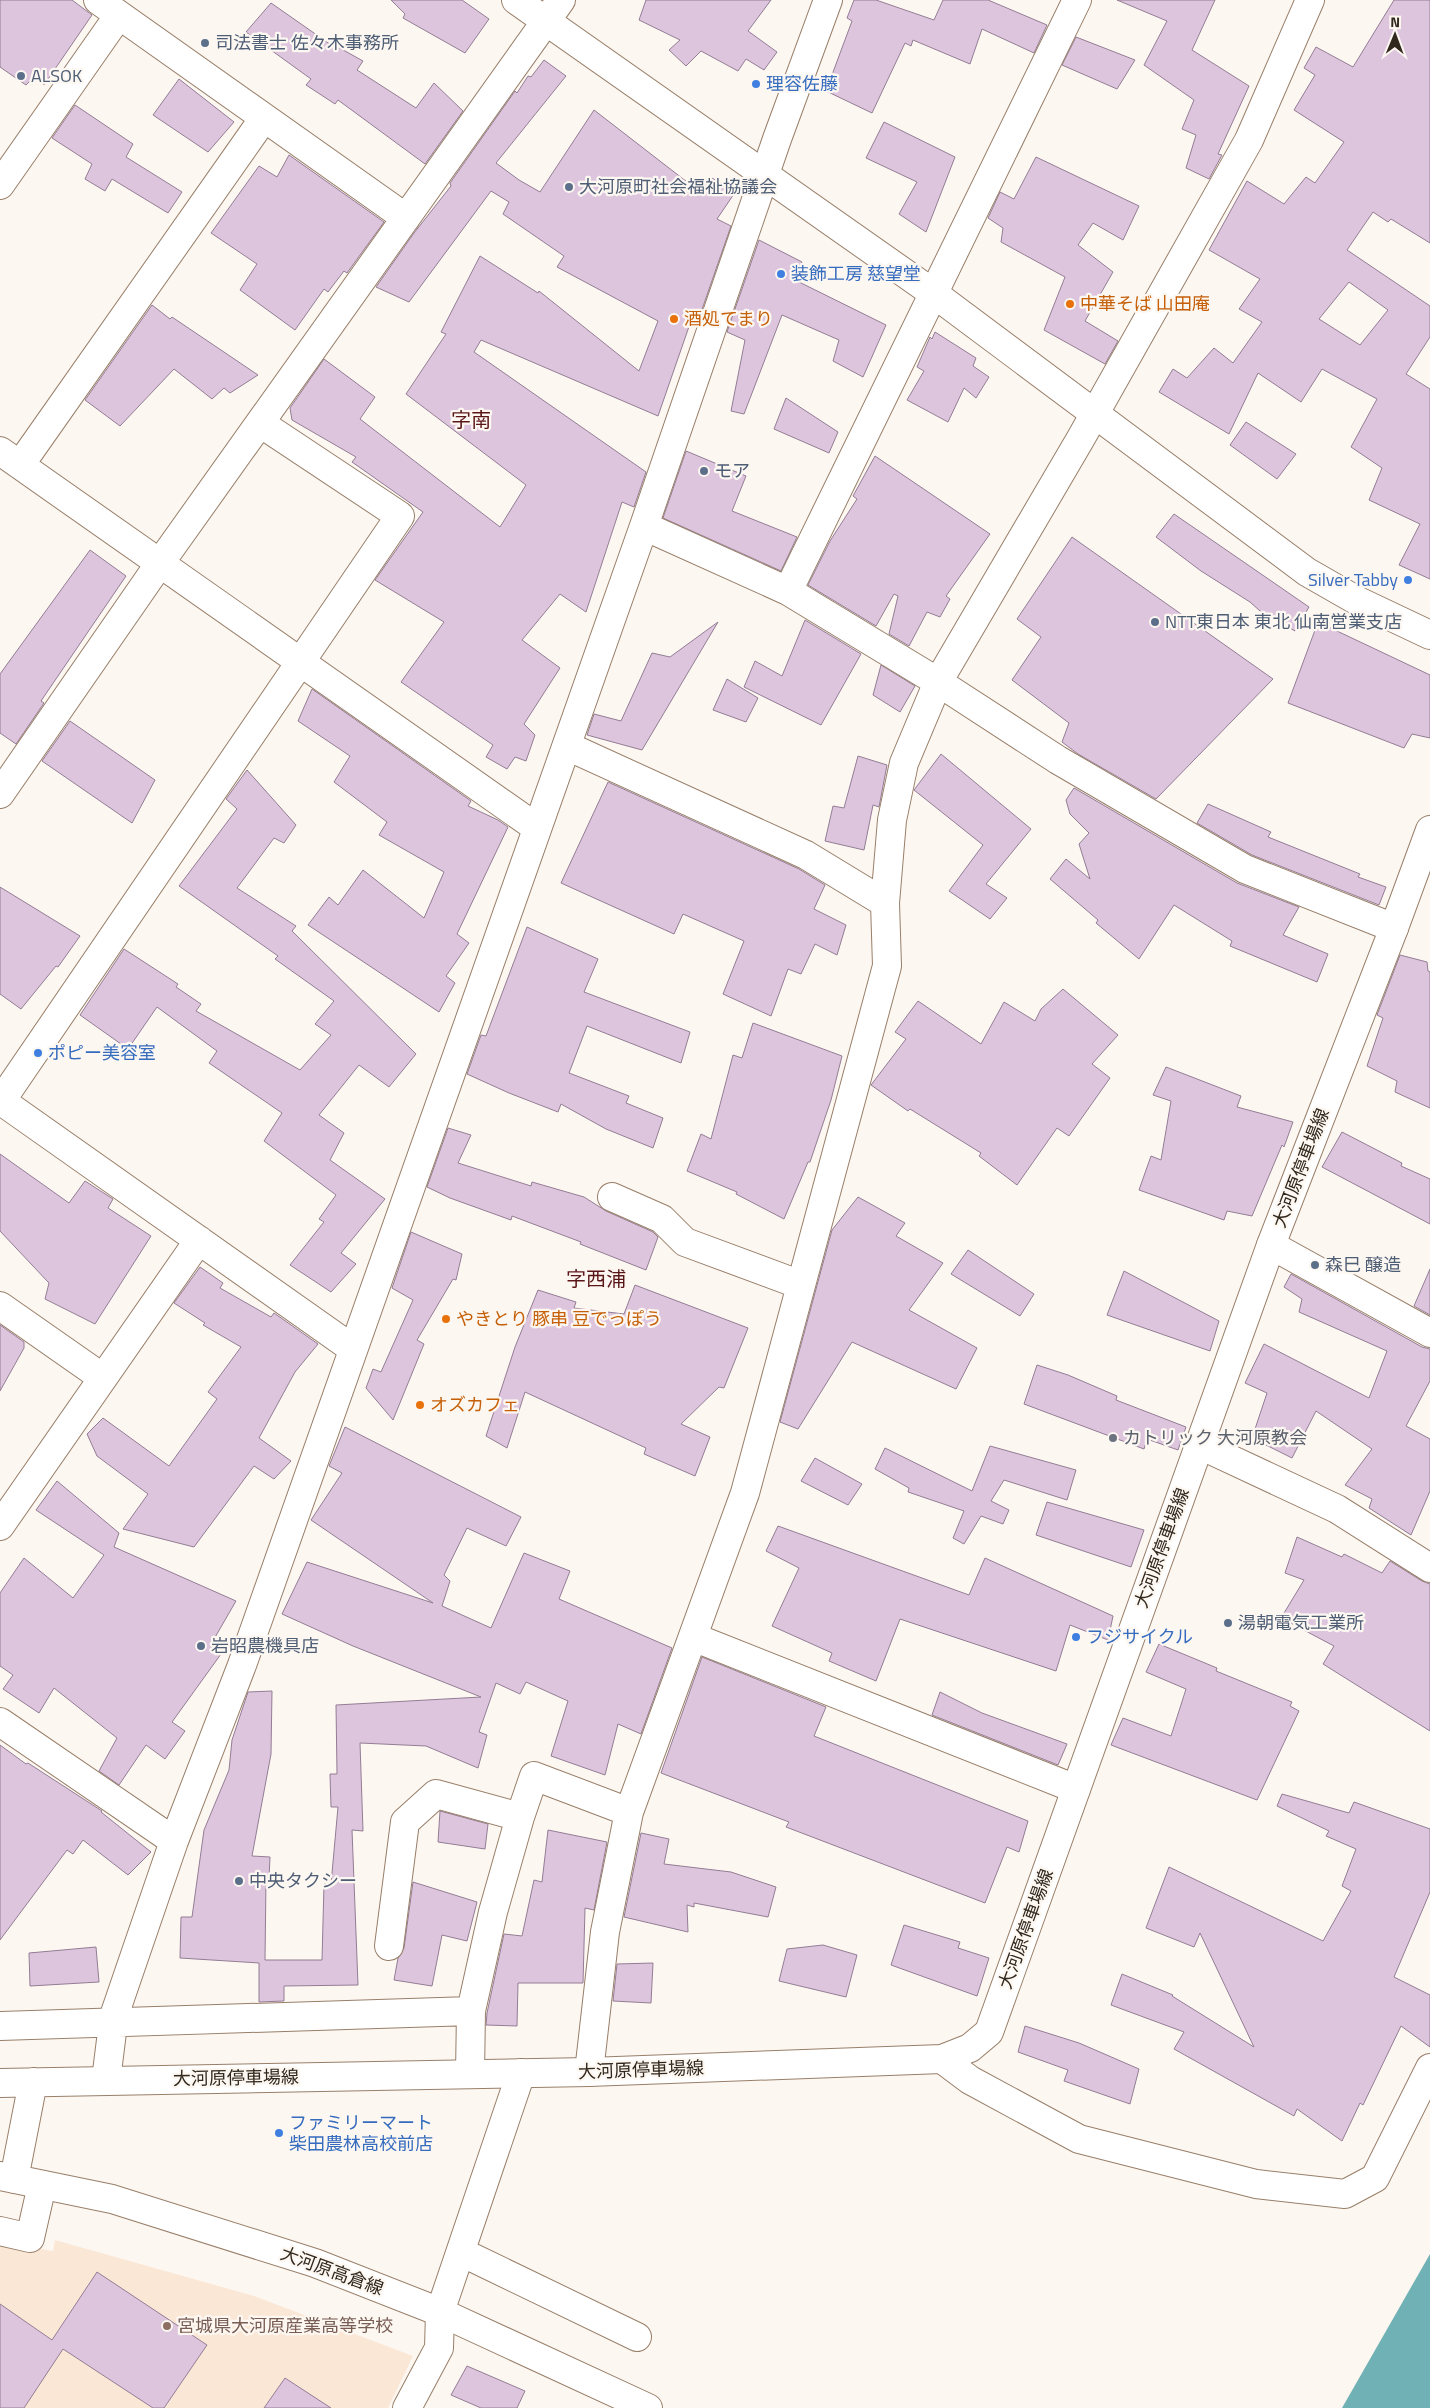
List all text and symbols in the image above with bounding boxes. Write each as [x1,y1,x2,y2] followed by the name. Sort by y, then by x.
[1370,10,1420,60] north arrow
[1390,11,1400,32] text: N
[215,29,399,56] place label: 司法書士 佐々木事務所
[199,37,211,49] marker: 司法書士 佐々木事務所
[31,62,82,89] place label: ALSOK
[15,70,27,82] marker: ALSOK
[766,70,838,97] place label: 理容佐藤
[750,78,762,90] marker: 理容佐藤
[579,173,777,200] place label: 大河原町社会福祉協議会
[563,181,575,193] marker: 大河原町社会福祉協議会
[791,260,921,287] place label: 装飾工房 慈望堂
[775,268,787,280] marker: 装飾工房 慈望堂
[1080,290,1210,317] place label: 中華そば 山田庵
[1064,298,1076,310] marker: 中華そば 山田庵
[684,305,773,332] place label: 酒処てまり
[668,313,680,325] marker: 酒処てまり
[451,404,491,435] district label: 字南
[714,457,750,484] place label: モア
[698,465,710,477] marker: モア
[1308,566,1398,593] place label: Silver Tabby
[1402,574,1414,586] marker: Silver Tabby
[1165,608,1402,635] place label: NTT東日本 東北 仙南営業支店
[1149,616,1161,628] marker: NTT東日本 東北 仙南営業支店
[48,1039,156,1066] place label: ポピー美容室
[32,1047,44,1059] marker: ポピー美容室
[1265,1104,1336,1231] street label: 大河原停車場線
[1325,1251,1401,1278] place label: 森巳 醸造
[1309,1259,1321,1271] marker: 森巳 醸造
[566,1263,626,1294] district label: 字西浦
[456,1305,662,1332] place label: やきとり 豚串 豆でっぽう
[440,1313,452,1325] marker: やきとり 豚串 豆でっぽう
[430,1391,520,1418] place label: オズカフェ
[414,1399,426,1411] marker: オズカフェ
[1123,1424,1307,1451] place label: カトリック 大河原教会
[1107,1432,1119,1444] marker: カトリック 大河原教会
[1127,1484,1196,1612] street label: 大河原停車場線
[1238,1609,1364,1636] place label: 湯朝電気工業所
[1222,1617,1234,1629] marker: 湯朝電気工業所
[1086,1623,1193,1650] place label: フジサイクル
[1070,1631,1082,1643] marker: フジサイクル
[211,1632,319,1659] place label: 岩昭農機具店
[195,1640,207,1652] marker: 岩昭農機具店
[991,1865,1060,1993] street label: 大河原停車場線
[249,1867,357,1894] place label: 中央タクシー
[233,1875,245,1887] marker: 中央タクシー
[578,2054,704,2085] street label: 大河原停車場線
[173,2063,299,2092] street label: 大河原停車場線
[289,2109,433,2157] place label: ファミリーマート 柴田農林高校前店
[273,2127,285,2139] marker: ファミリーマート 柴田農林高校前店
[277,2239,388,2302] street label: 大河原高倉線
[177,2312,393,2339] place label: 宮城県大河原産業高等学校
[161,2320,173,2332] marker: 宮城県大河原産業高等学校

